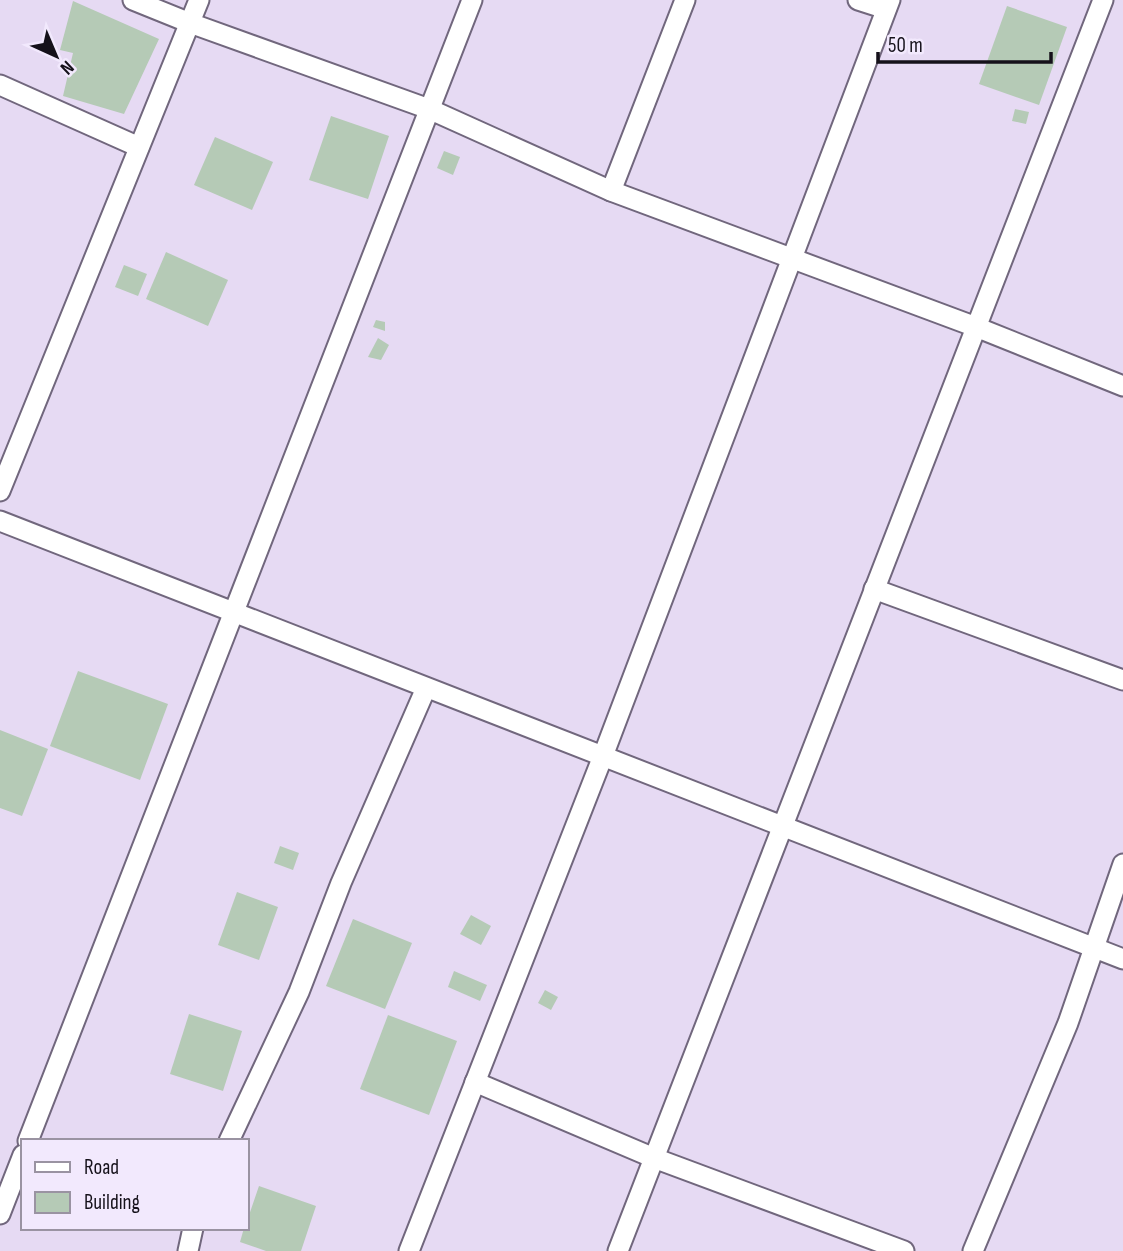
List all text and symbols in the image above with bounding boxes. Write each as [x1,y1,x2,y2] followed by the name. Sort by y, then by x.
[21,21,91,91] north arrow
[878,21,1051,65] scale bar
[888,33,923,58] text: 50 m
[55,55,78,79] text: N
[21,1139,248,1230] legend
[84,1155,119,1180] text: Road
[84,1190,140,1215] text: Building

